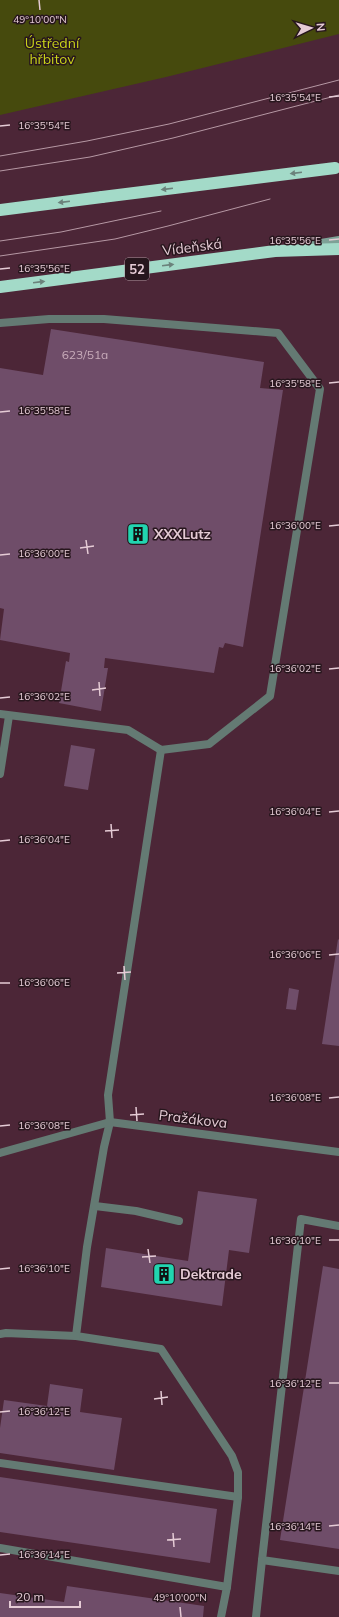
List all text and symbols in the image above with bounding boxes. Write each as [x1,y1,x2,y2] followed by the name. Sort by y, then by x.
[291,8,331,48] north arrow
[13,13,67,26] text: 49°10'00"N
[314,22,328,32] text: N
[25,34,80,68] park label: Ústřední hřbitov
[269,91,321,104] text: 16°35'54"E
[18,119,70,132] text: 16°35'54"E
[290,170,302,176] one-way arrow
[161,186,173,192] one-way arrow
[58,199,70,205] one-way arrow
[161,234,223,260] street label: Vídeňská
[269,234,321,247] text: 16°35'56"E
[125,258,149,280] road number: 52
[18,262,70,275] text: 16°35'56"E
[161,262,174,268] one-way arrow
[33,279,45,285] one-way arrow
[62,347,108,362] house number: 623/51a
[269,377,321,390] text: 16°35'58"E
[18,404,70,417] text: 16°35'58"E
[269,519,321,532] text: 16°36'00"E
[125,521,151,547] building icon: XXXLutz
[153,525,211,543] place label: XXXLutz
[18,547,70,560] text: 16°36'00"E
[269,662,321,675] text: 16°36'02"E
[18,690,70,703] text: 16°36'02"E
[269,805,321,818] text: 16°36'04"E
[18,833,70,846] text: 16°36'04"E
[269,948,321,961] text: 16°36'06"E
[18,976,70,989] text: 16°36'06"E
[269,1091,321,1104] text: 16°36'08"E
[158,1106,228,1132] street label: Pražákova
[18,1119,70,1132] text: 16°36'08"E
[269,1234,321,1247] text: 16°36'10"E
[151,1261,177,1287] building icon: Dektrade
[18,1262,70,1275] text: 16°36'10"E
[180,1265,242,1283] place label: Dektrade
[269,1377,321,1390] text: 16°36'12"E
[18,1405,70,1418] text: 16°36'12"E
[269,1520,321,1533] text: 16°36'14"E
[18,1548,70,1561] text: 16°36'14"E
[10,1583,80,1609] scale bar
[16,1589,44,1604] text: 20 m
[153,1591,207,1604] text: 49°10'00"N

